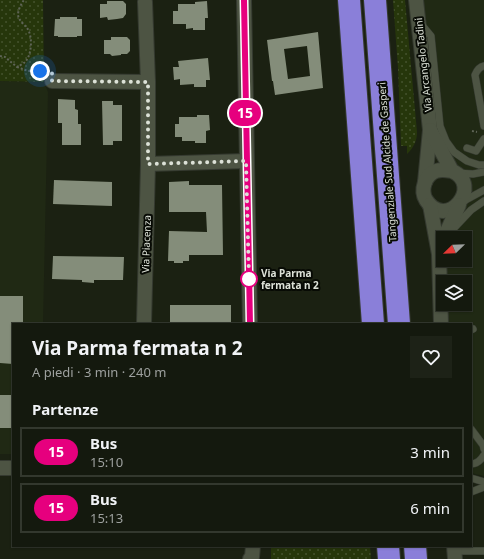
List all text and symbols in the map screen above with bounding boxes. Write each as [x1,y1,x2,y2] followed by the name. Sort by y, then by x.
[411,17,435,113] street label: Via Arcangelo Tadini
[30,61,50,81] your location
[374,82,400,242] street label: Tangenziale Sud Alcide de Gasperi
[227,100,263,126] line badge: 15
[237,103,253,122] text: 15
[138,215,154,273] street label: Via Piacenza
[436,231,472,267] north arrow
[436,231,472,311] map controls
[261,266,319,292] place label: Via Parma fermata n 2
[240,270,258,288] marker: Via Parma fermata n 2
[436,275,472,311] button: layers
[32,335,243,361] text: Via Parma fermata n 2
[410,336,452,378] button: heart
[32,363,166,381] text: A piedi · 3 min · 240 m
[32,399,99,419] text: Partenze
[90,433,117,453] text: Bus
[48,442,64,461] text: 15
[410,442,450,462] text: 3 min
[90,453,123,471] text: 15:10
[90,489,117,509] text: Bus
[48,498,64,517] text: 15
[410,498,450,518] text: 6 min
[90,509,123,527] text: 15:13

